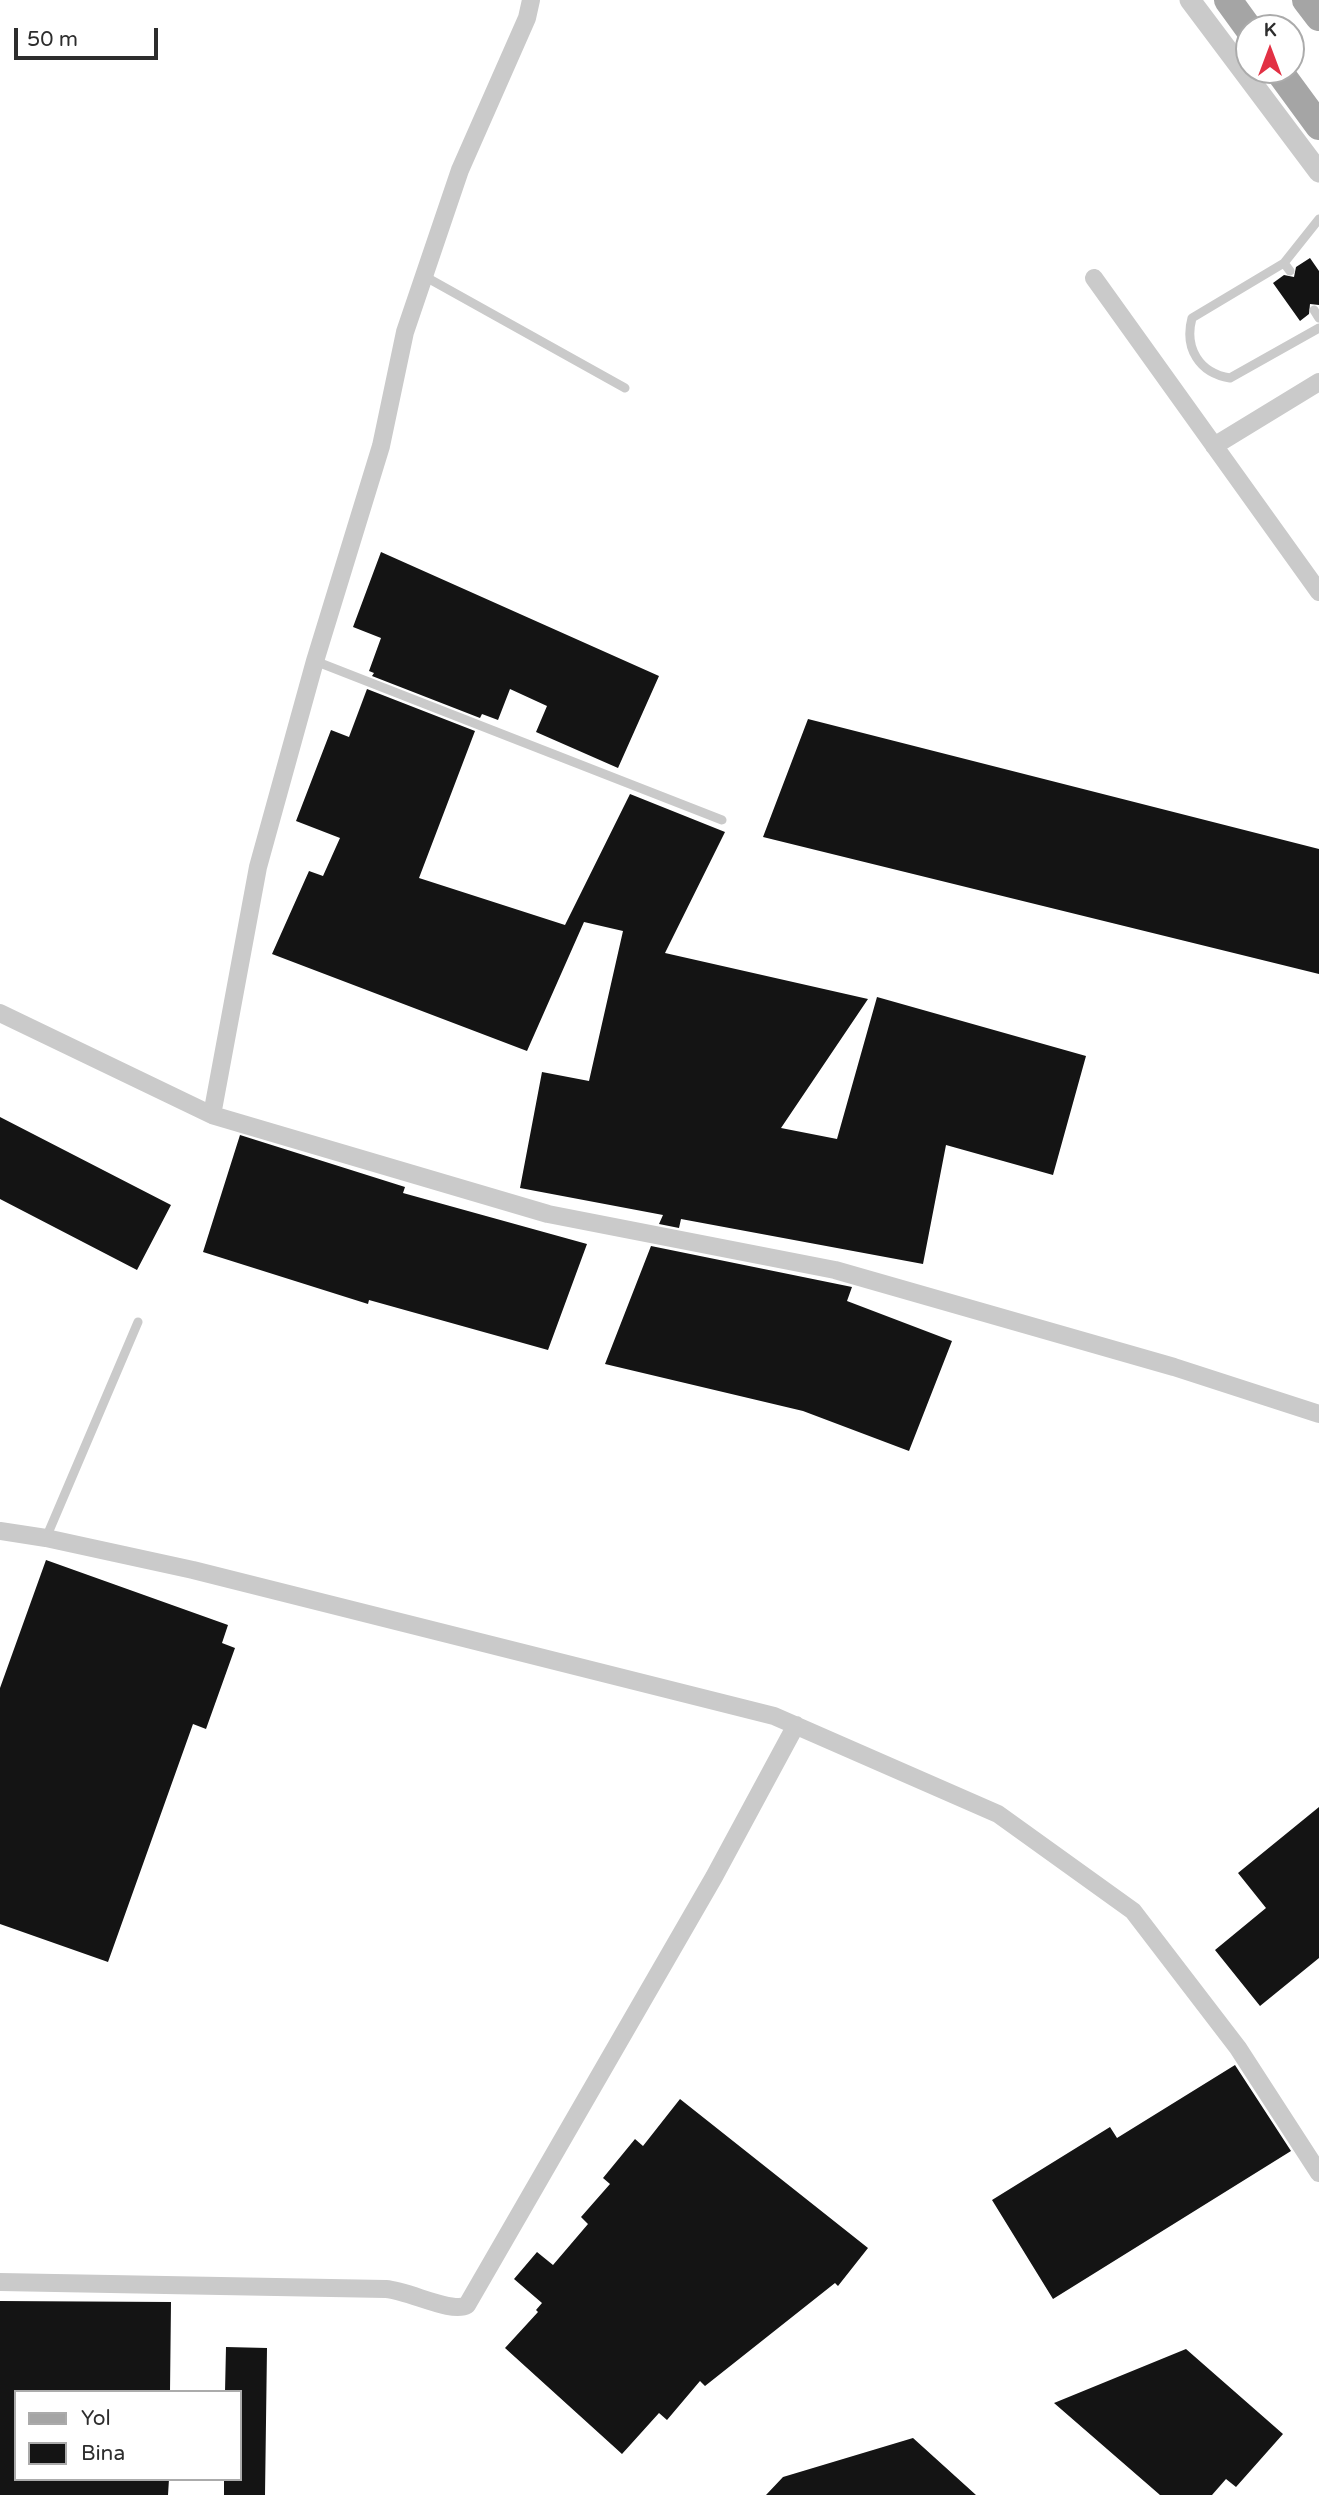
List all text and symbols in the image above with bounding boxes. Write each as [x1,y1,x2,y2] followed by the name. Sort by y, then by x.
[18,14,161,58] scale bar
[1235,14,1305,84] north arrow
[1264,19,1276,41] text: K
[27,27,78,52] text: 50 m
[14,2390,242,2481] legend
[81,2406,111,2431] text: Yol
[81,2441,125,2466] text: Bina

